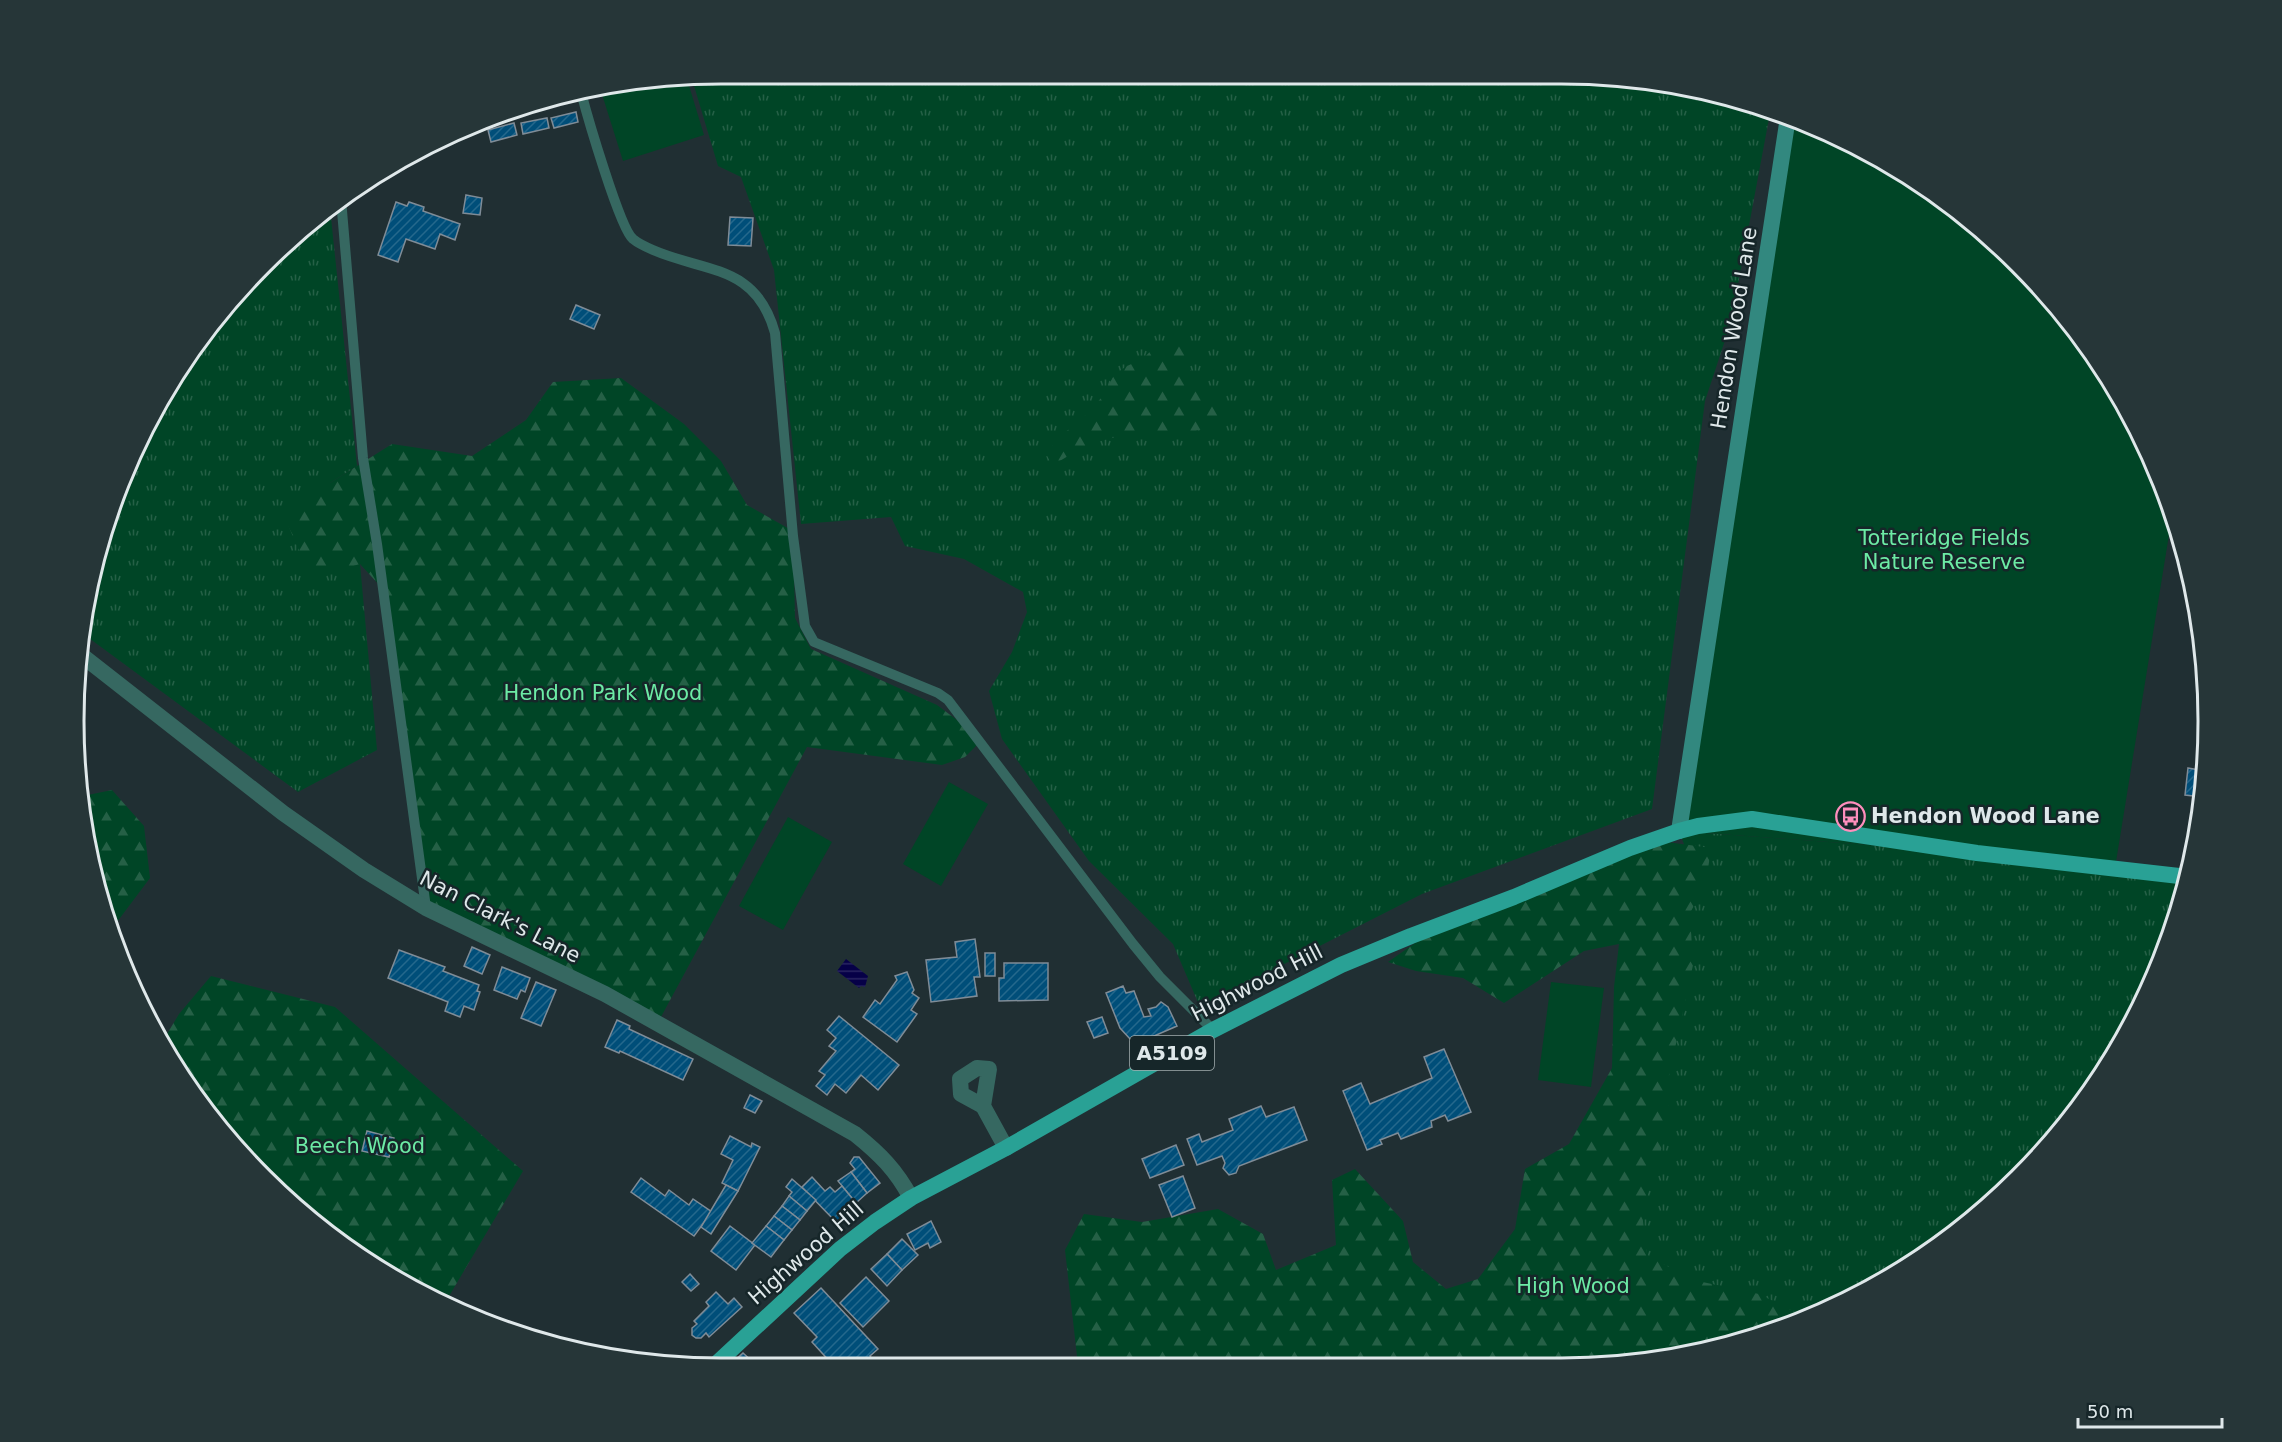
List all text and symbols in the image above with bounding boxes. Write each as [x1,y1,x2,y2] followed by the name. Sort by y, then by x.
[1706,225,1762,431] street label: Hendon Wood Lane
[1857,526,2030,574] park label: Totteridge Fields Nature Reserve
[504,681,702,705] park label: Hendon Park Wood
[1834,800,1866,832] bus stop icon: Hendon Wood Lane
[1871,804,2100,828] place label: Hendon Wood Lane
[416,866,584,968] street label: Nan Clark's Lane
[1187,940,1327,1026] street label: Highwood Hill
[1130,1036,1214,1070] road number: A5109
[295,1134,425,1158] park label: Beech Wood
[744,1197,868,1309] street label: Highwood Hill
[1516,1274,1630,1298] park label: High Wood
[2078,1391,2222,1429] scale bar
[2087,1401,2133,1422] text: 50 m

